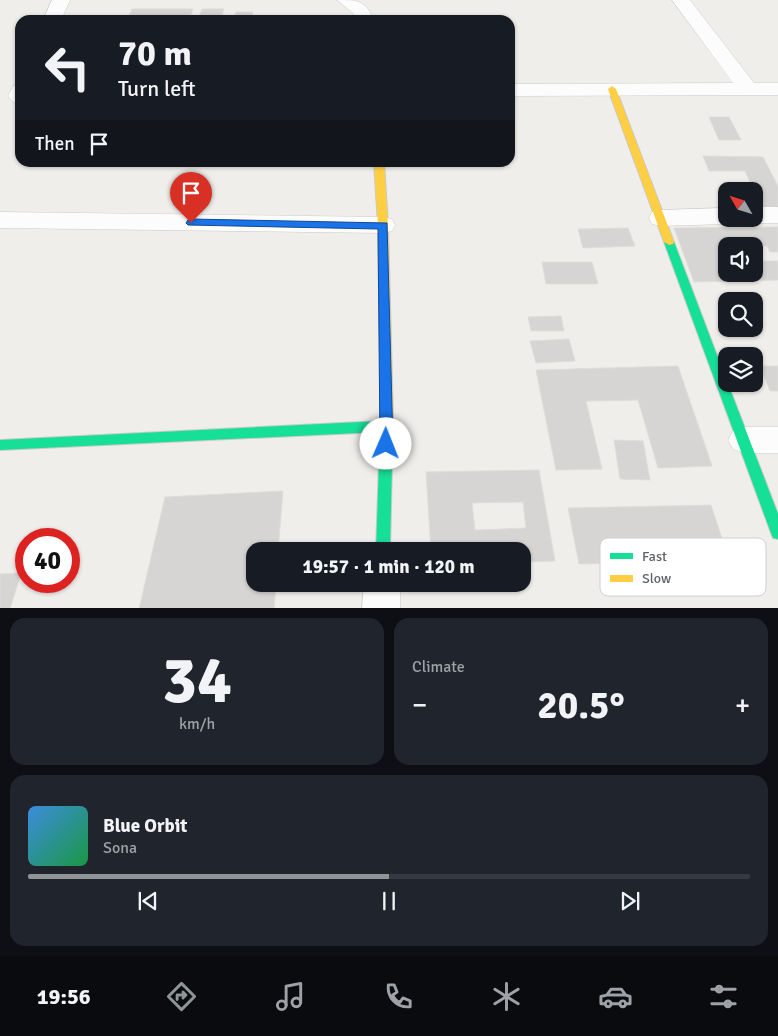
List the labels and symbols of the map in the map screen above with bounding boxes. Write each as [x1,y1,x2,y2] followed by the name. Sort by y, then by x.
[170,172,212,223] pin
[718,182,762,228] north arrow
[359,417,411,469] position arrow
[15,528,80,593] speed limit sign: 40
[600,538,766,596] legend
[642,548,667,565] text: Fast
[642,570,671,587] text: Slow

